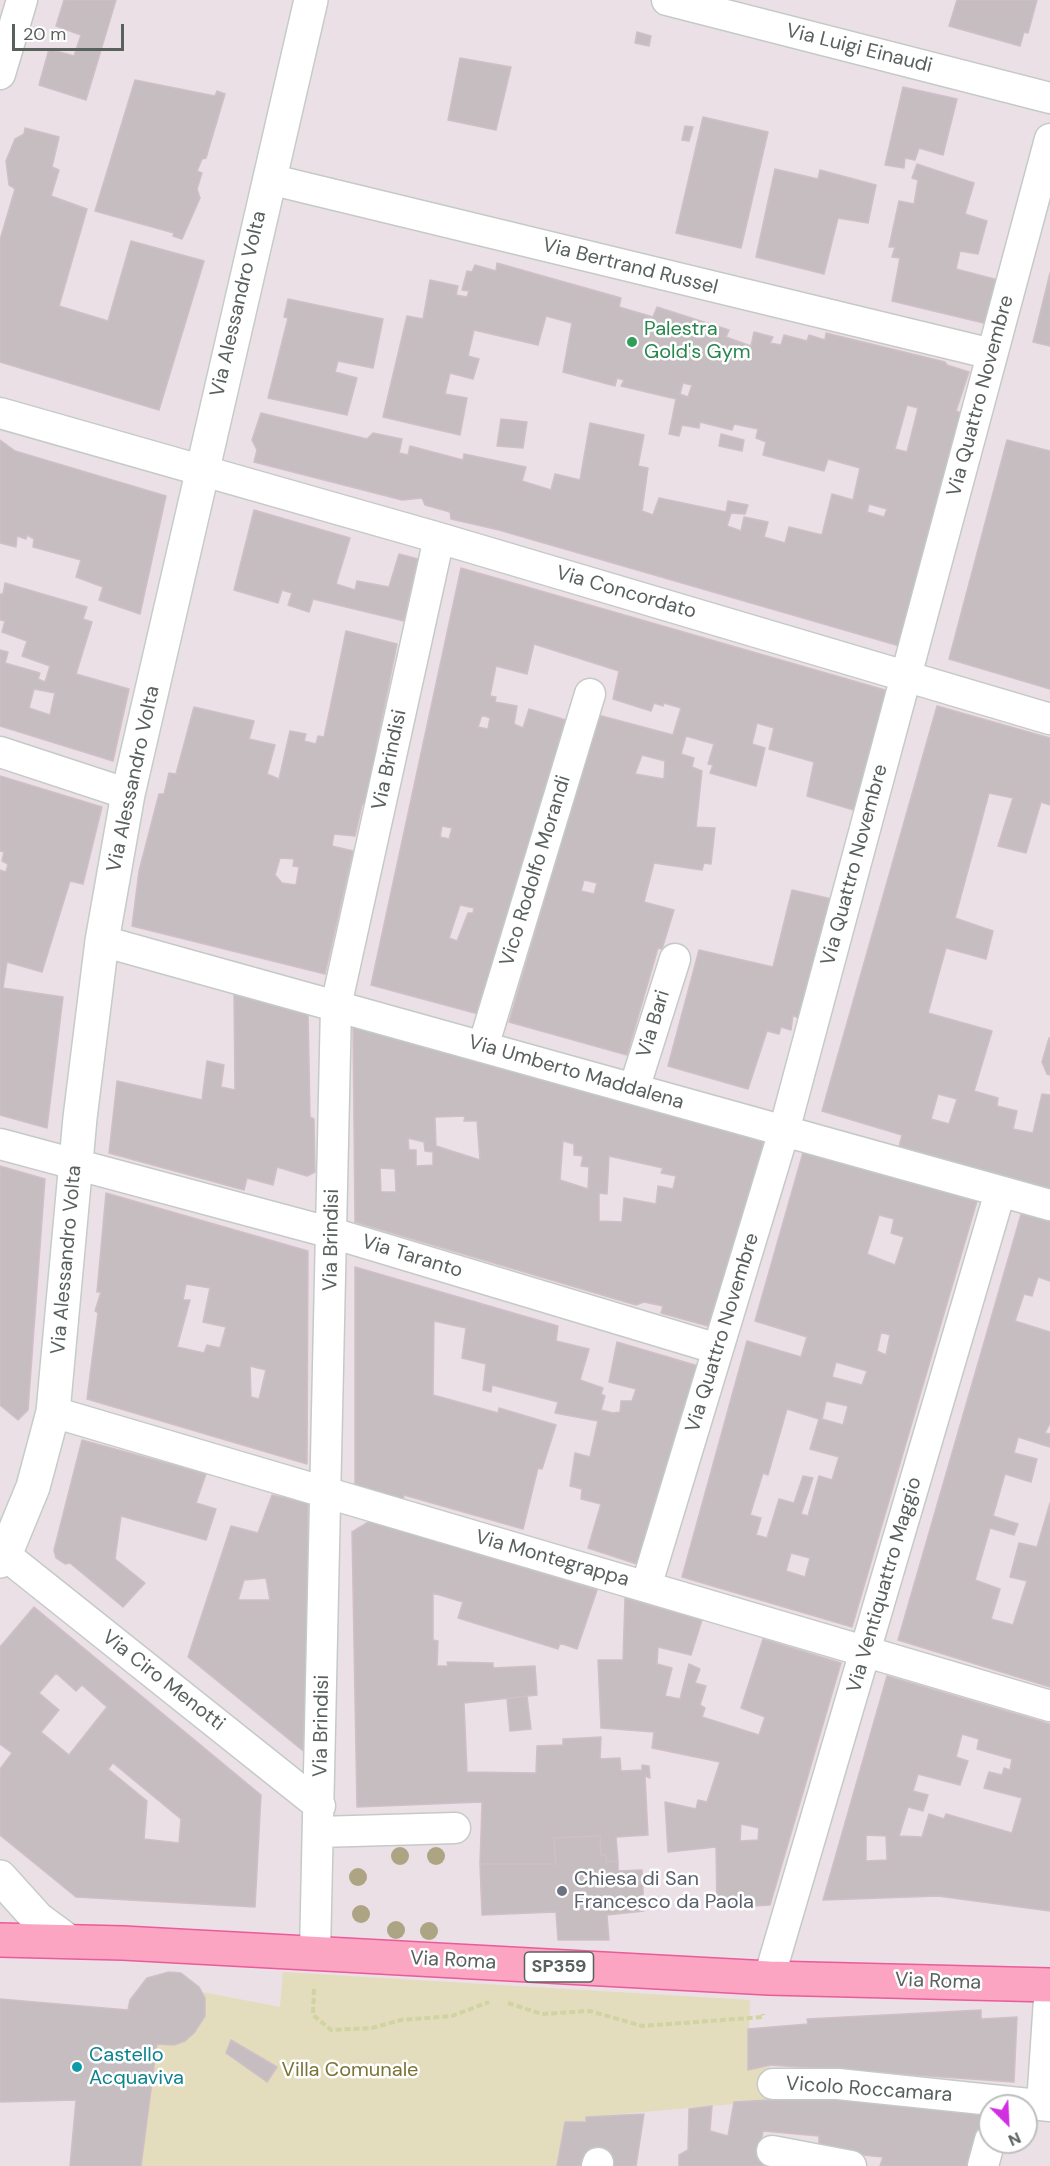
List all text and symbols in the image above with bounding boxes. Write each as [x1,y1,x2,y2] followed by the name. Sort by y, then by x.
[15,12,128,50] scale bar
[783,19,935,79] street label: Via Luigi Einaudi
[23,22,66,46] text: 20 m
[206,209,272,399] street label: Via Alessandro Volta
[540,234,720,300] street label: Via Bertrand Russel
[943,293,1019,499] street label: Via Quattro Novembre
[644,318,751,365] place label: Palestra Gold's Gym
[625,335,639,349] marker: Palestra Gold's Gym
[553,561,699,625] street label: Via Concordato
[103,684,165,874] street label: Via Alessandro Volta
[368,707,412,813] street label: Via Brindisi
[817,762,893,968] street label: Via Quattro Novembre
[496,773,576,969] street label: Vico Rodolfo Morandi
[632,987,676,1061] street label: Via Bari
[465,1031,687,1115] street label: Via Umberto Maddalena
[47,1164,87,1356] street label: Via Alessandro Volta
[319,1189,345,1291] street label: Via Brindisi
[359,1230,465,1284] street label: Via Taranto
[681,1230,765,1436] street label: Via Quattro Novembre
[843,1474,927,1696] street label: Via Ventiquattro Maggio
[472,1526,632,1592] street label: Via Montegrappa
[97,1626,229,1736] street label: Via Ciro Menotti
[309,1675,335,1777] street label: Via Brindisi
[574,1868,754,1915] place label: Chiesa di San Francesco da Paola
[555,1884,569,1898] marker: Chiesa di San Francesco da Paola
[409,1947,497,1975] street label: Via Roma
[524,1952,594,1982] road number: SP359
[894,1969,982,1995] street label: Via Roma
[89,2044,184,2091] place label: Castello Acquaviva
[282,2059,418,2083] park label: Villa Comunale
[70,2060,84,2074] marker: Castello Acquaviva
[785,2072,953,2108] street label: Vicolo Roccamara
[978,2094,1038,2154] north arrow
[1005,2127,1024,2151] text: N

